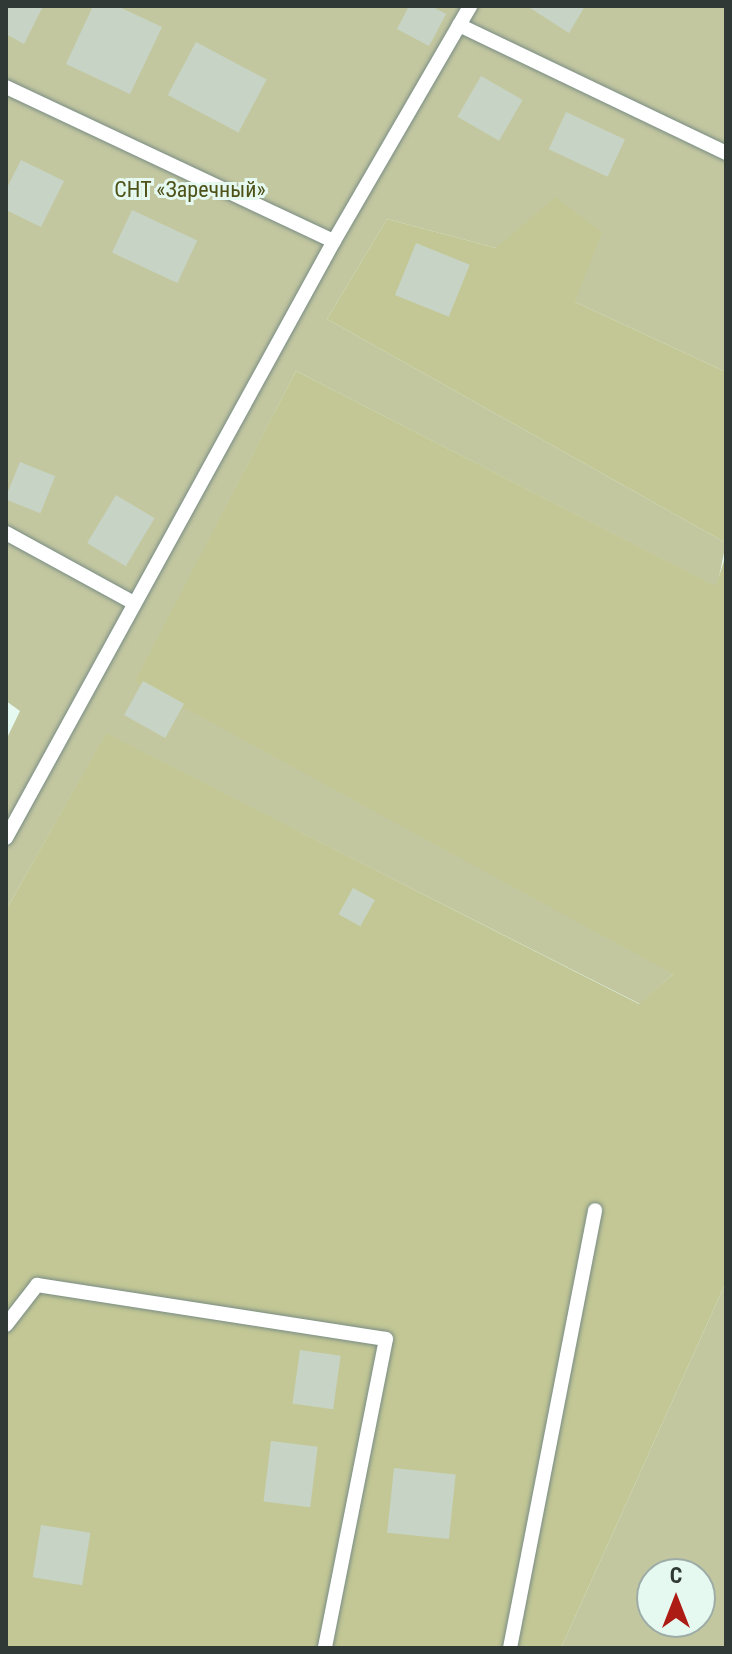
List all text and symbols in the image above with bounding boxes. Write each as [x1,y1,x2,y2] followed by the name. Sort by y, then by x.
[114,177,266,203] park label: СНТ «Заречный»
[636,1558,716,1638] north arrow
[670,1563,682,1588] text: С

